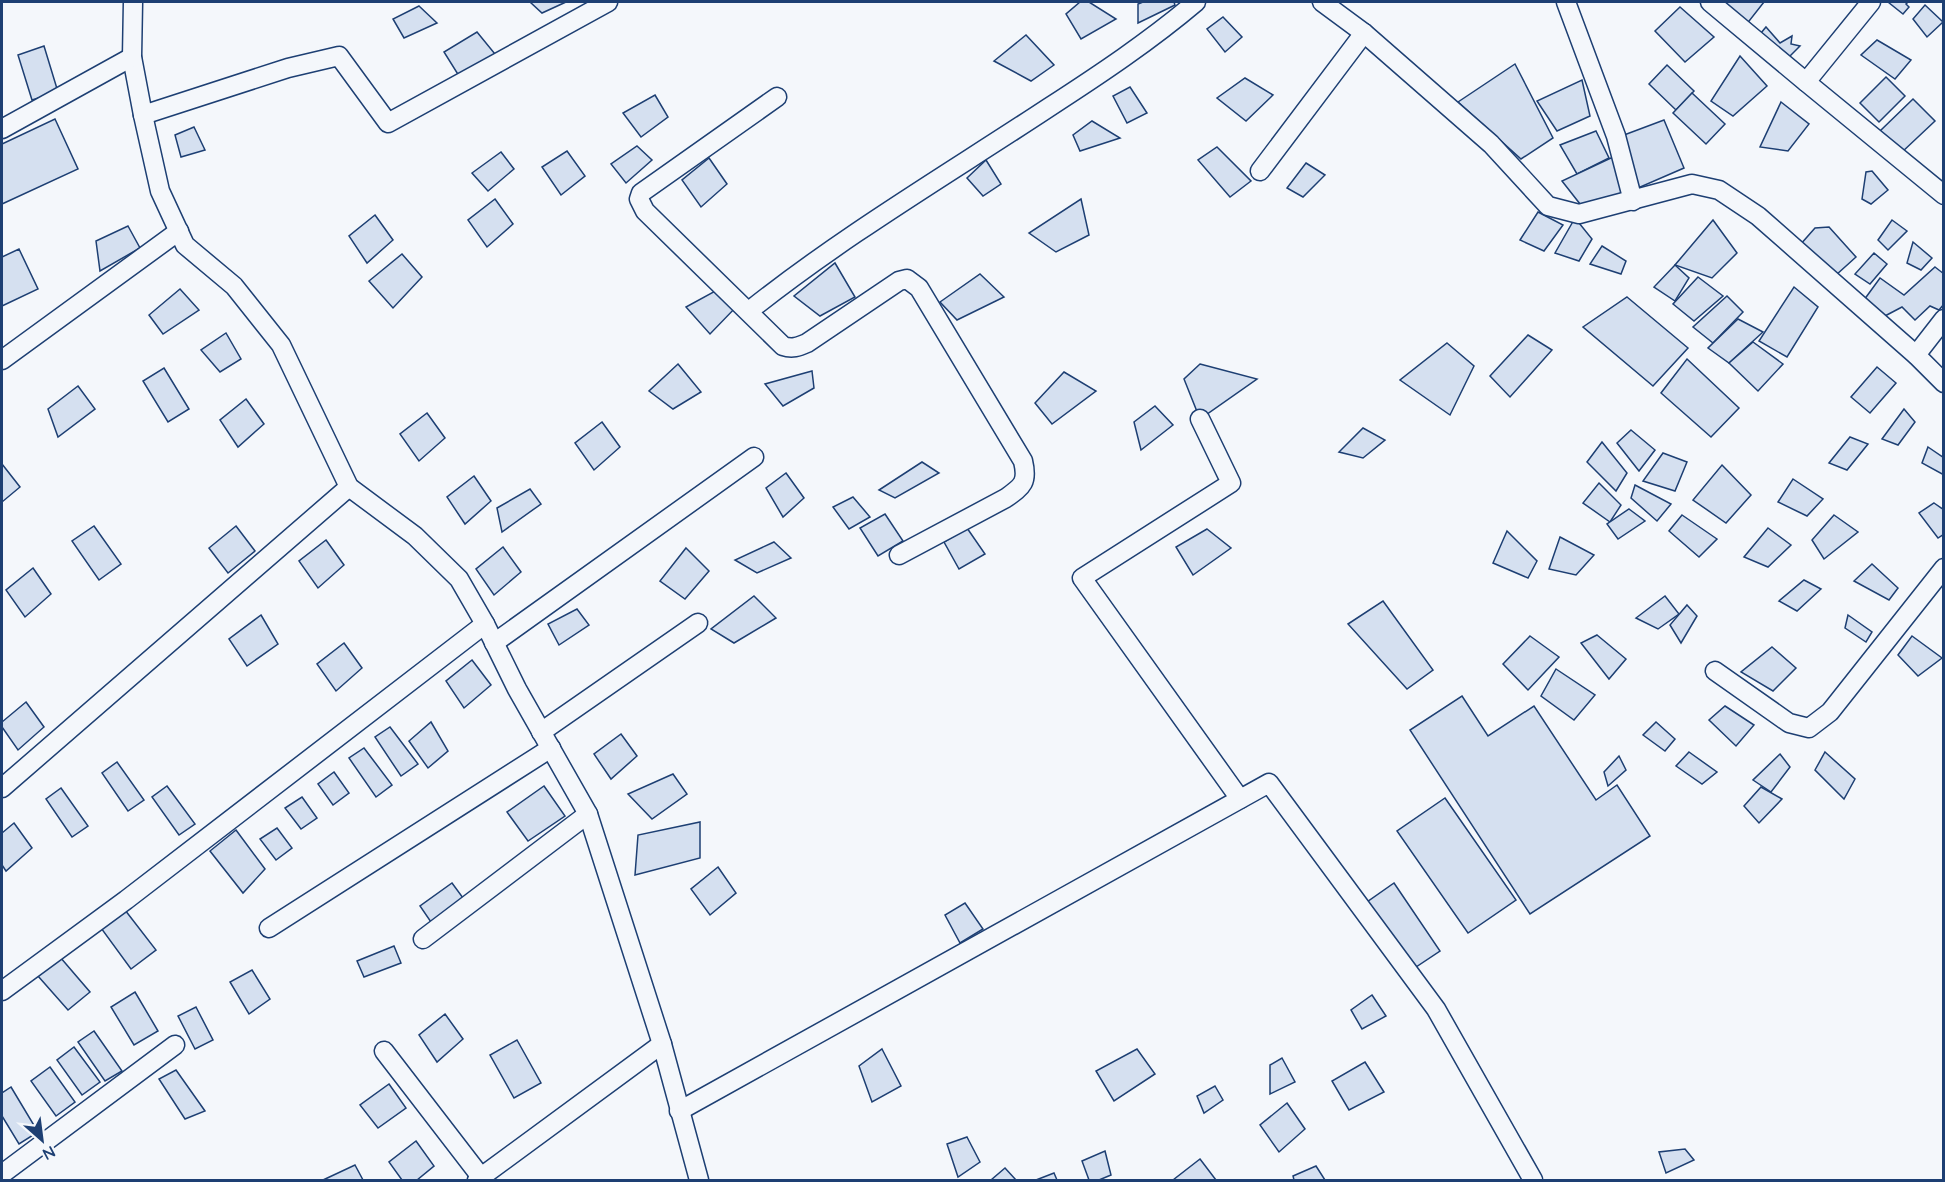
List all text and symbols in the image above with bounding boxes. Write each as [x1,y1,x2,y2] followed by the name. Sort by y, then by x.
[12,1110,72,1170] north arrow
[39,1142,59,1165] text: N

